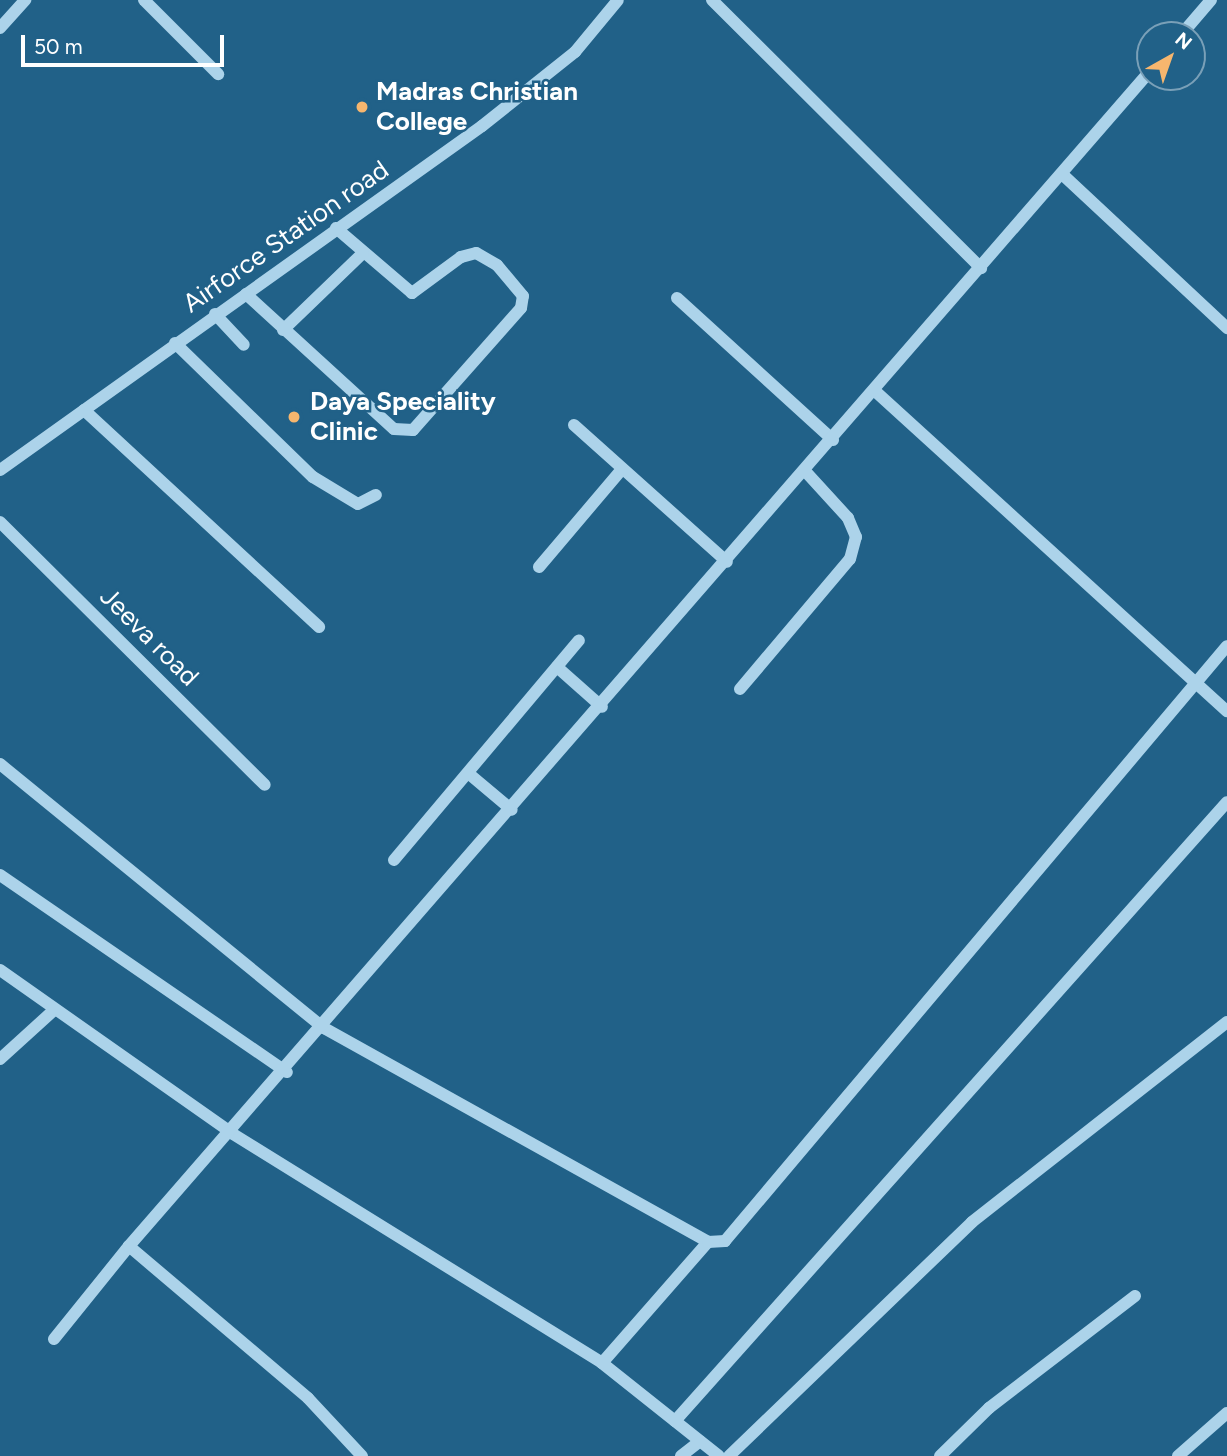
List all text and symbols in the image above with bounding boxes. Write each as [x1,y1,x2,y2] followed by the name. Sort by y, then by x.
[24,21,228,65] scale bar
[1136,21,1206,91] north arrow
[1171,28,1197,55] text: N
[34,34,83,59] text: 50 m
[376,76,578,138] place label: Madras Christian College
[354,99,370,115] marker: Madras Christian College
[177,154,395,320] street label: Airforce Station road
[310,386,496,448] place label: Daya Speciality Clinic
[284,407,304,427] marker: Daya Speciality Clinic
[93,581,205,693] street label: Jeeva road

